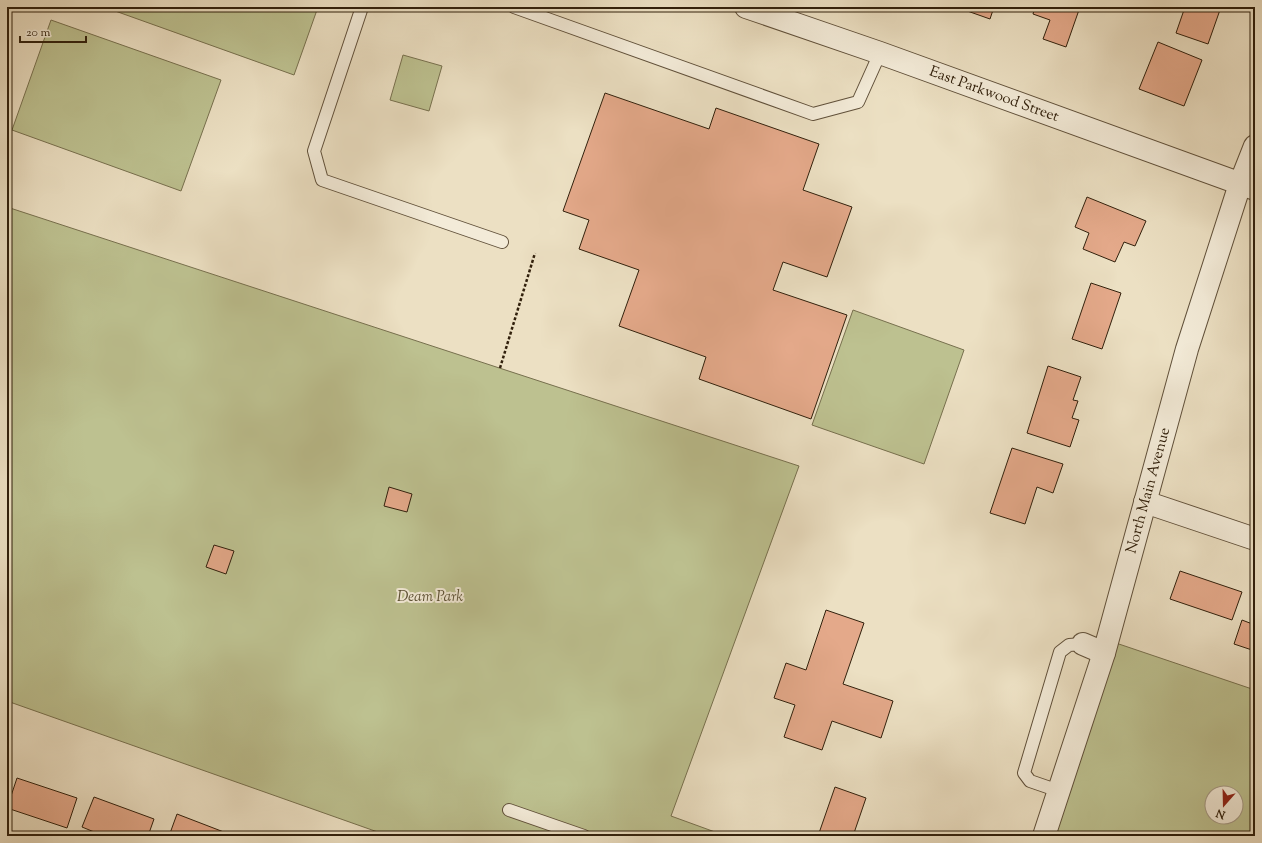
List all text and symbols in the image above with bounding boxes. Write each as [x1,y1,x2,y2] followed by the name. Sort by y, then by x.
[20,18,86,44] scale bar
[26,24,51,42] text: 20 m
[926,61,1062,127] street label: East Parkwood Street
[1121,425,1176,556] street label: North Main Avenue
[397,587,463,608] park label: Deam Park
[1204,785,1244,825] north arrow
[1214,804,1229,823] text: N

